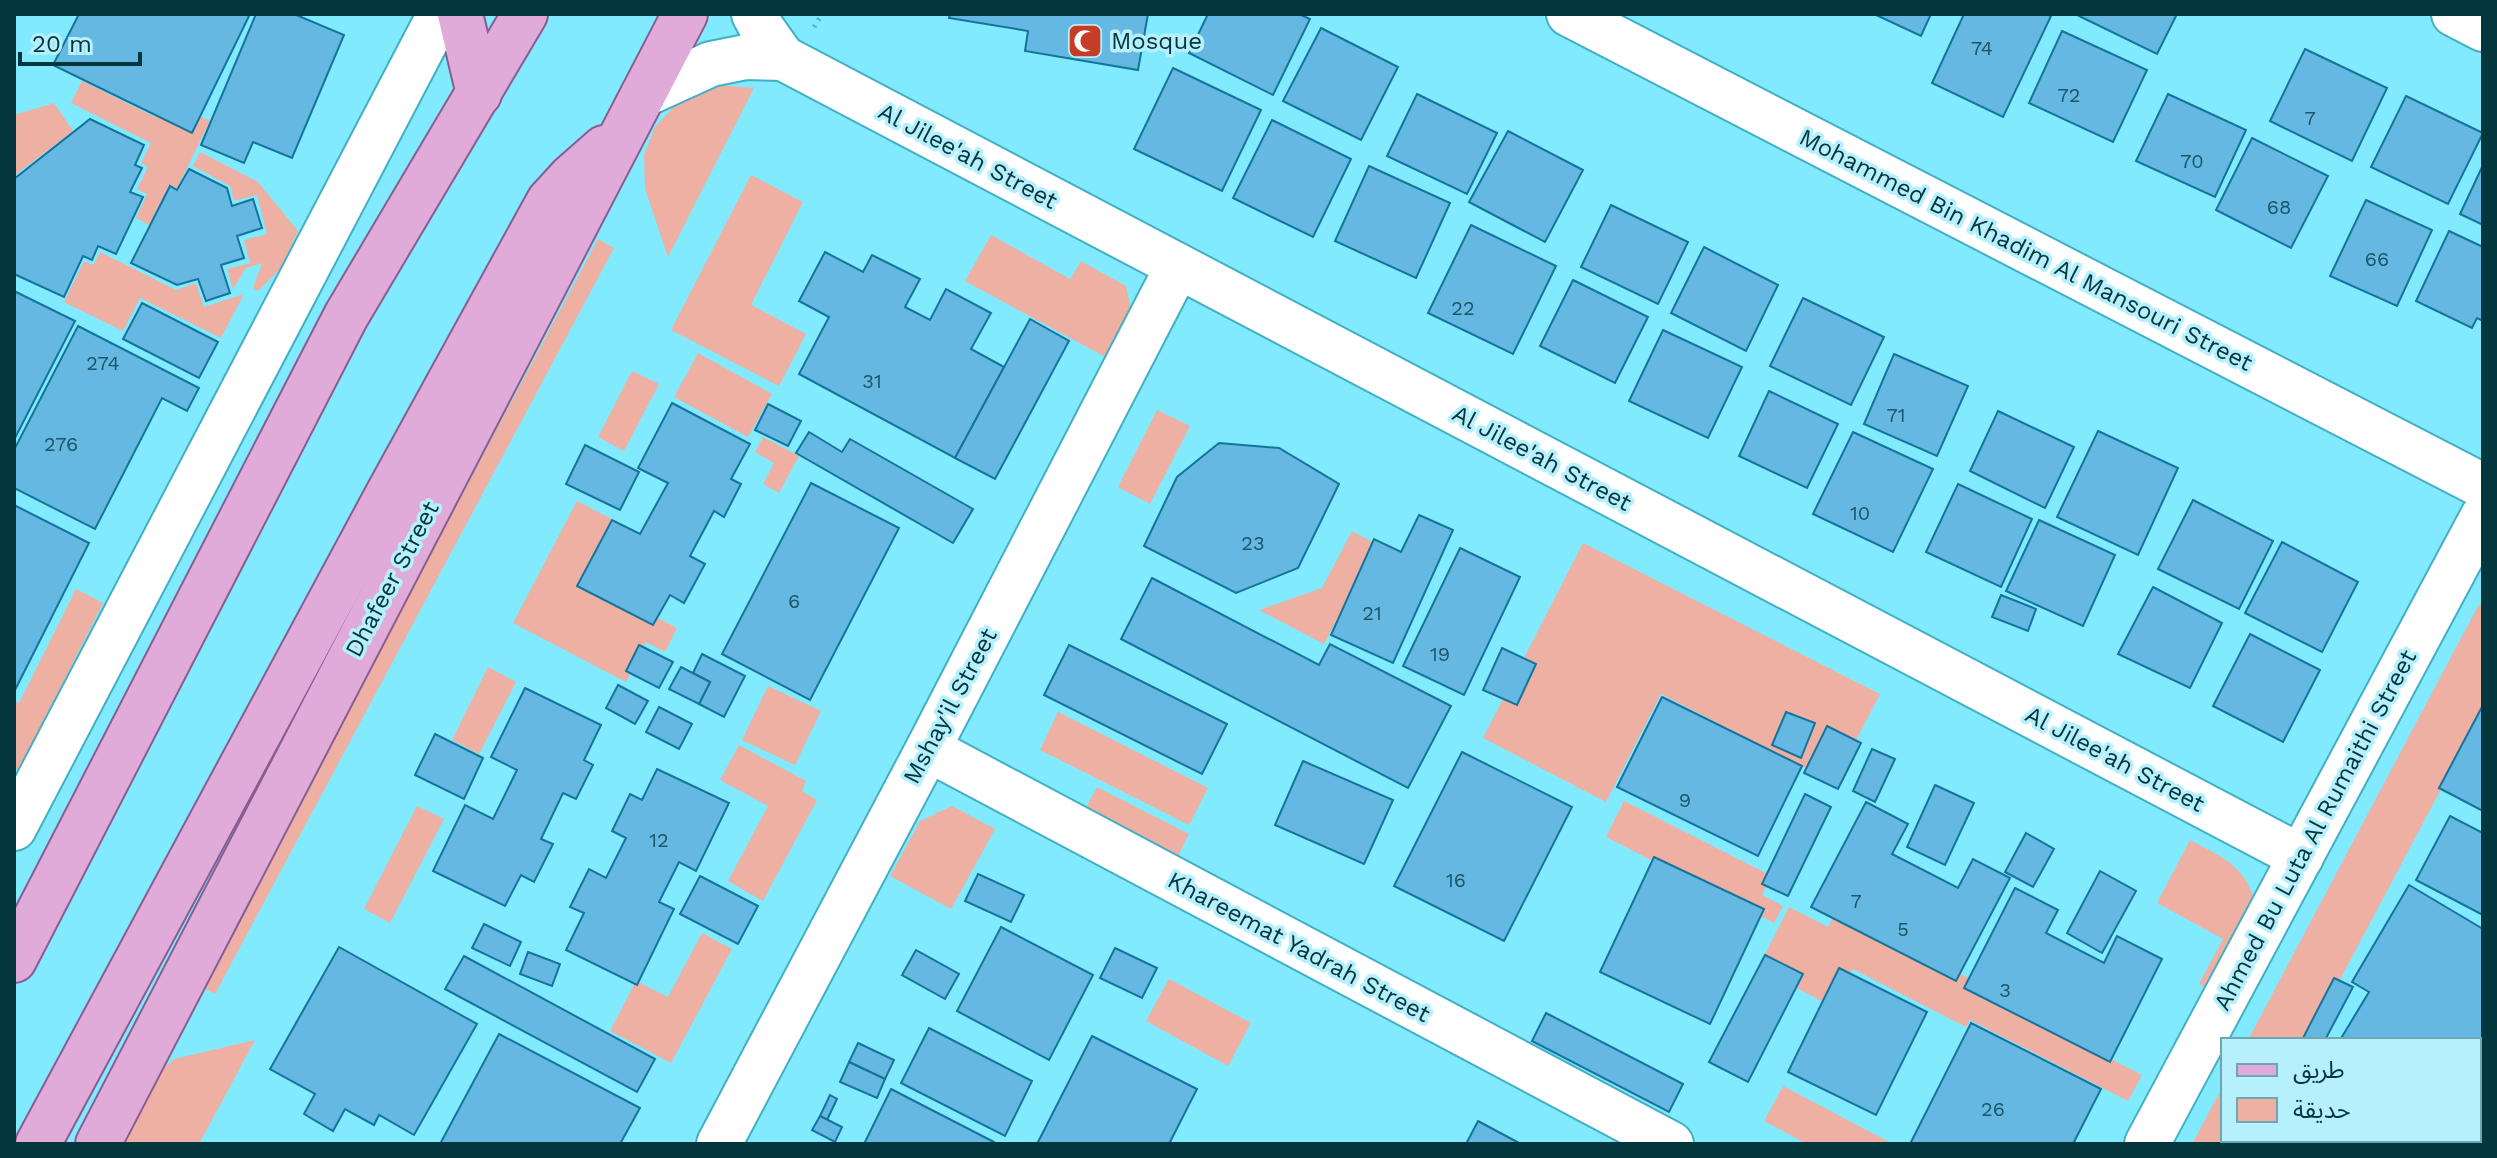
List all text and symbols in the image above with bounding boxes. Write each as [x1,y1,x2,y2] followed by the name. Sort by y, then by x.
[20,16,140,66] scale bar
[1066,22,1104,60] mosque icon: Mosque
[1111,27,1202,55] place label: Mosque
[32,30,92,58] text: 20 m
[1971,36,1993,60] house number: 74
[2058,83,2080,107] house number: 72
[874,97,1062,215] street label: Al Jilee'ah Street
[2304,106,2316,130] house number: 7
[1795,123,2257,377] street label: Mohammed Bin Khadim Al Mansouri Street
[2180,149,2204,173] house number: 70
[2267,195,2291,219] house number: 68
[2365,247,2389,271] house number: 66
[1451,296,1475,320] house number: 22
[86,351,120,375] house number: 274
[862,369,882,393] house number: 31
[1448,399,1636,517] street label: Al Jilee'ah Street
[1886,403,1906,427] house number: 71
[44,432,78,456] house number: 276
[339,497,445,661] street label: Dhafeer Street
[1850,501,1870,525] house number: 10
[1241,531,1265,555] house number: 23
[788,589,800,613] house number: 6
[1362,601,1382,625] house number: 21
[897,624,1003,788] street label: Mshay'il Street
[1430,642,1450,666] house number: 19
[2208,645,2422,1015] street label: Ahmed Bu Luta Al Rumaithi Street
[2021,700,2209,818] street label: Al Jilee'ah Street
[1679,788,1691,812] house number: 9
[649,828,669,852] house number: 12
[1163,866,1435,1028] street label: Khareemat Yadrah Street
[1446,868,1466,892] house number: 16
[1850,889,1862,913] house number: 7
[1897,917,1909,941] house number: 5
[1999,978,2011,1002] house number: 3
[2221,1038,2481,1142] legend
[2293,1056,2345,1085] text: طريق
[2293,1096,2351,1124] text: حديقة
[1981,1097,2005,1121] house number: 26

